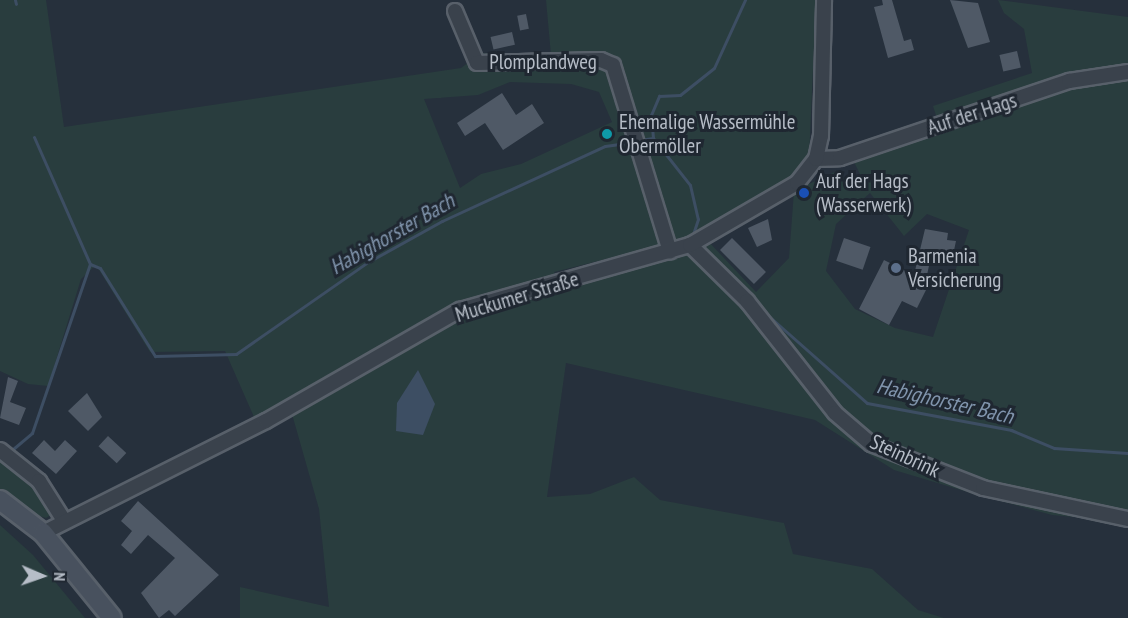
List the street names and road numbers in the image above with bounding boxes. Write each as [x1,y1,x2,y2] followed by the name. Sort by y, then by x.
[489,49,597,75] street label: Plomplandweg
[924,88,1020,140] street label: Auf der Hags
[452,266,582,328] street label: Muckumer Straße
[866,429,944,483] street label: Steinbrink

